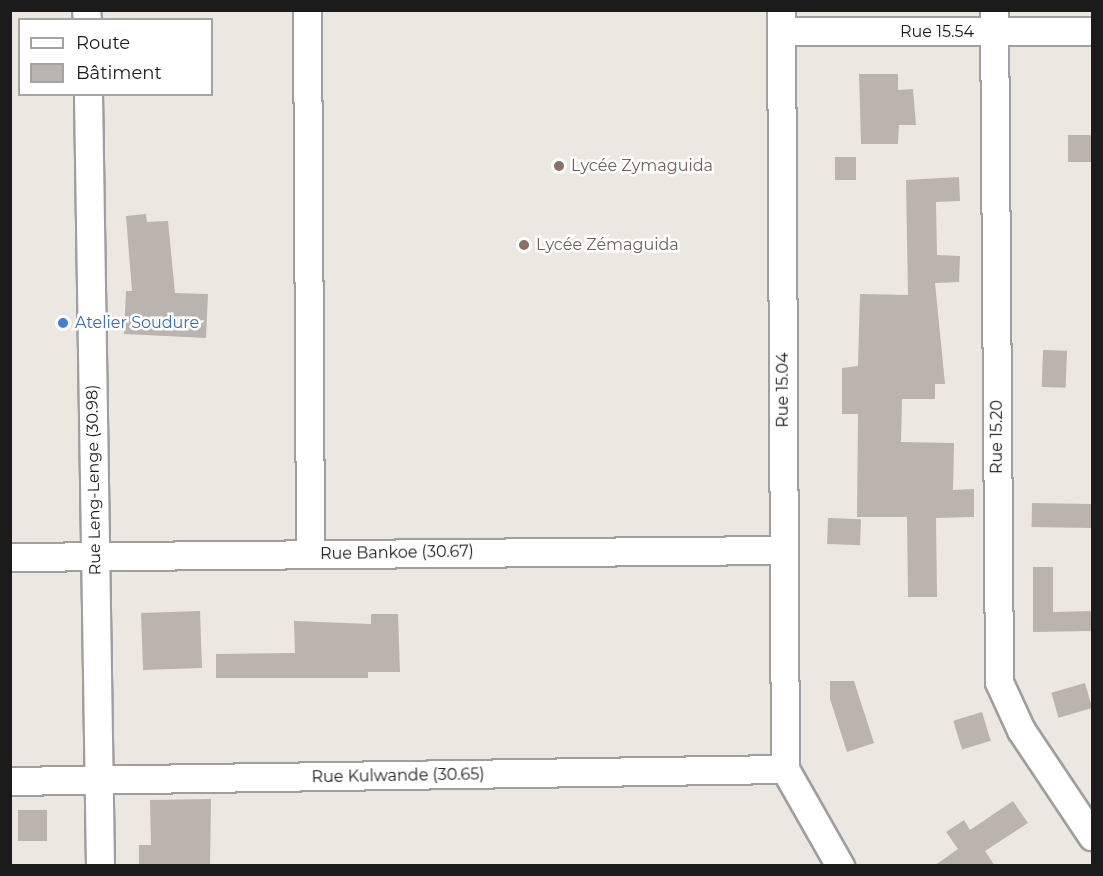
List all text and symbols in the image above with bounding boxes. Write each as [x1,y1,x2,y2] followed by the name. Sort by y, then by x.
[18,18,213,96] legend
[900,22,974,42] street label: Rue 15.54
[76,32,130,54] text: Route
[76,62,162,84] text: Bâtiment
[571,156,713,176] place label: Lycée Zymaguida
[552,159,566,173] marker: Lycée Zymaguida
[536,235,679,255] place label: Lycée Zémaguida
[517,238,531,252] marker: Lycée Zémaguida
[75,313,199,333] place label: Atelier Soudure
[56,316,70,330] marker: Atelier Soudure
[773,352,793,428] street label: Rue 15.04
[83,384,105,576] street label: Rue Leng-Lenge (30.98)
[987,400,1007,474] street label: Rue 15.20
[320,542,474,564] street label: Rue Bankoe (30.67)
[311,765,485,787] street label: Rue Kulwande (30.65)

